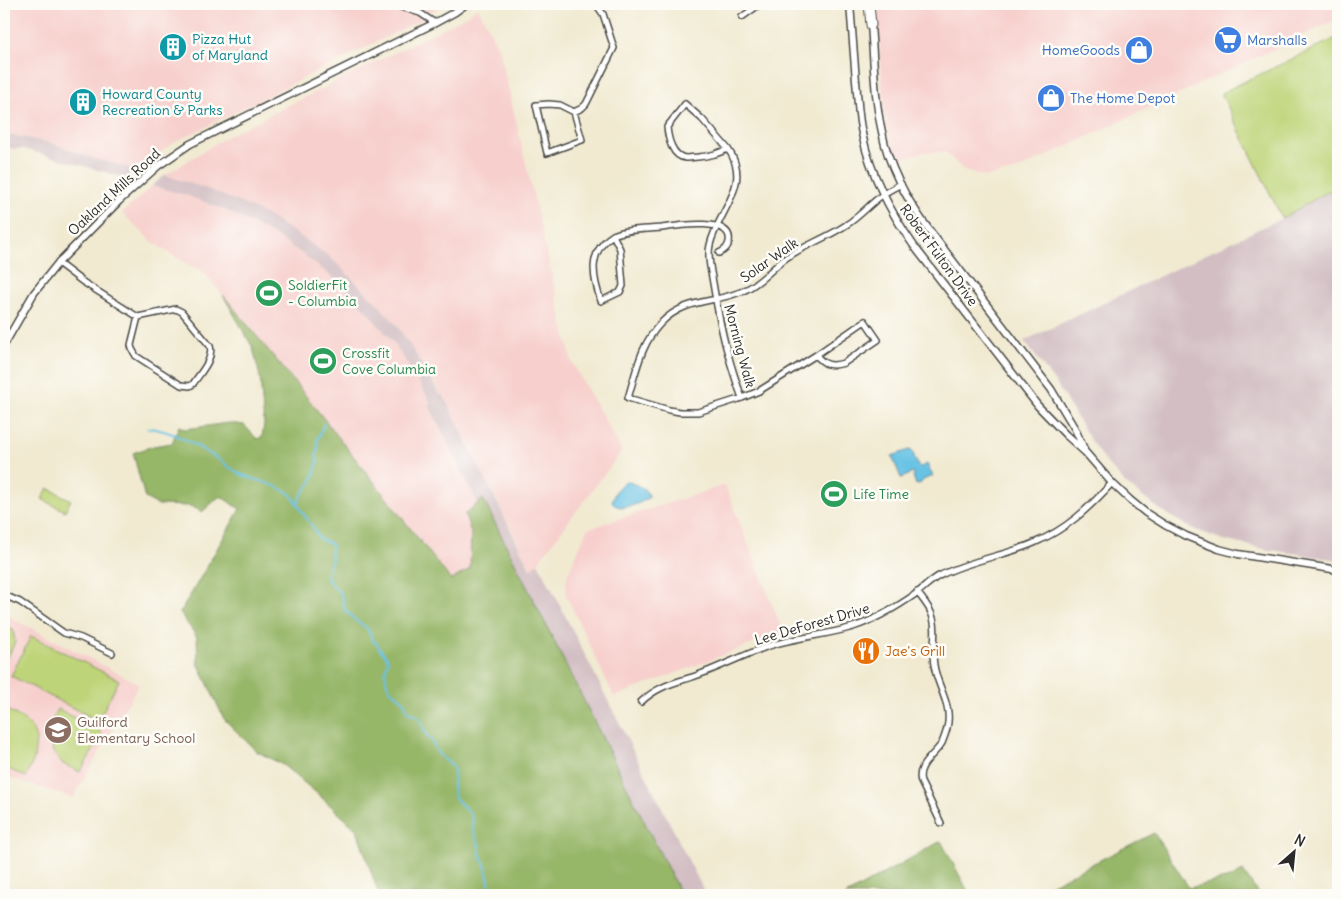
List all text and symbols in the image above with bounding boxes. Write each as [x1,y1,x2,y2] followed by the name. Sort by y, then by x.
[1213,25,1243,55] supermarket icon: Marshalls
[192,30,268,64] place label: Pizza Hut of Maryland
[1247,31,1307,49] place label: Marshalls
[158,32,188,62] building icon: Pizza Hut of Maryland
[1124,35,1154,65] shop icon: HomeGoods
[1042,41,1120,59] place label: HomeGoods
[1036,83,1066,113] shop icon: The Home Depot
[102,85,223,119] place label: Howard County Recreation & Parks
[68,87,98,117] building icon: Howard County Recreation & Parks
[1070,89,1176,107] place label: The Home Depot
[64,144,164,240] street label: Oakland Mills Road
[896,201,982,309] street label: Robert Fulton Drive
[737,234,801,286] street label: Solar Walk
[288,276,357,310] place label: SoldierFit - Columbia
[254,278,284,308] sports icon: SoldierFit - Columbia
[720,302,760,390] street label: Morning Walk
[342,344,436,378] place label: Crossfit Cove Columbia
[308,346,338,376] sports icon: Crossfit Cove Columbia
[819,479,849,509] sports icon: Life Time
[853,485,909,503] place label: Life Time
[753,599,871,649] street label: Lee DeForest Drive
[851,636,881,666] restaurant icon: Jae's Grill
[885,642,945,660] place label: Jae's Grill
[77,713,195,747] place label: Guilford Elementary School
[43,715,73,745] school or university icon: Guilford Elementary School
[1270,826,1320,876] north arrow
[1292,830,1308,851] text: N

